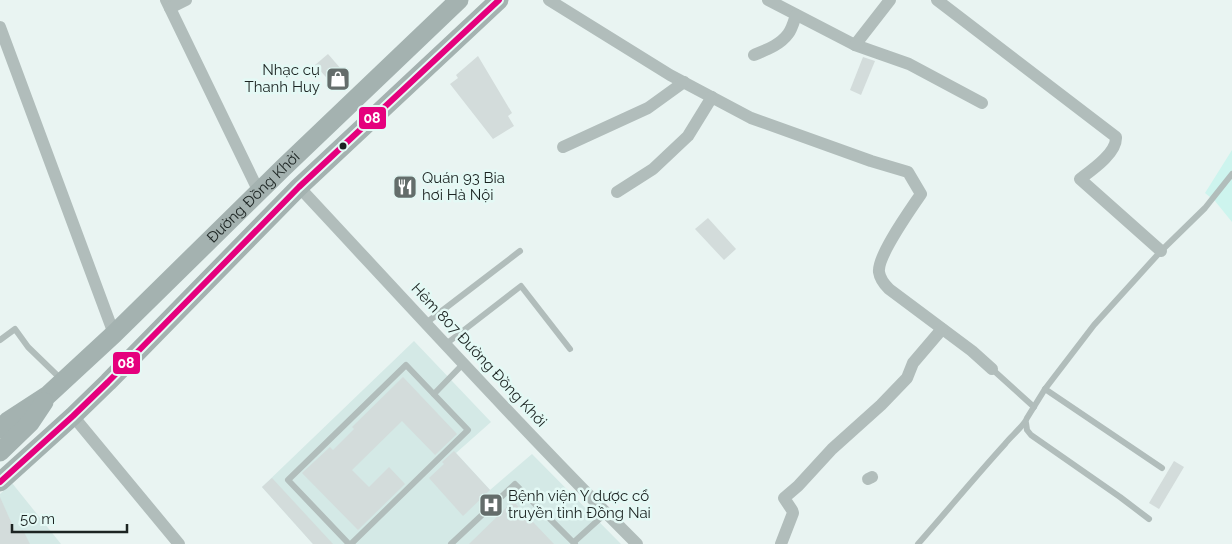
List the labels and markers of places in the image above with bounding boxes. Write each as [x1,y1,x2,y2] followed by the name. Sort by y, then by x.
[245,61,320,96] place label: Nhạc cụ Thanh Huy
[325,66,351,92] shop icon: Nhạc cụ Thanh Huy
[338,141,348,151] unlabelled marker
[422,169,505,204] place label: Quán 93 Bia hơi Hà Nội
[392,174,418,200] restaurant icon: Quán 93 Bia hơi Hà Nội
[508,487,651,522] place label: Bệnh viện Y dược cổ truyền tỉnh Đồng Nai
[478,492,504,518] hospital icon: Bệnh viện Y dược cổ truyền tỉnh Đồng Nai

